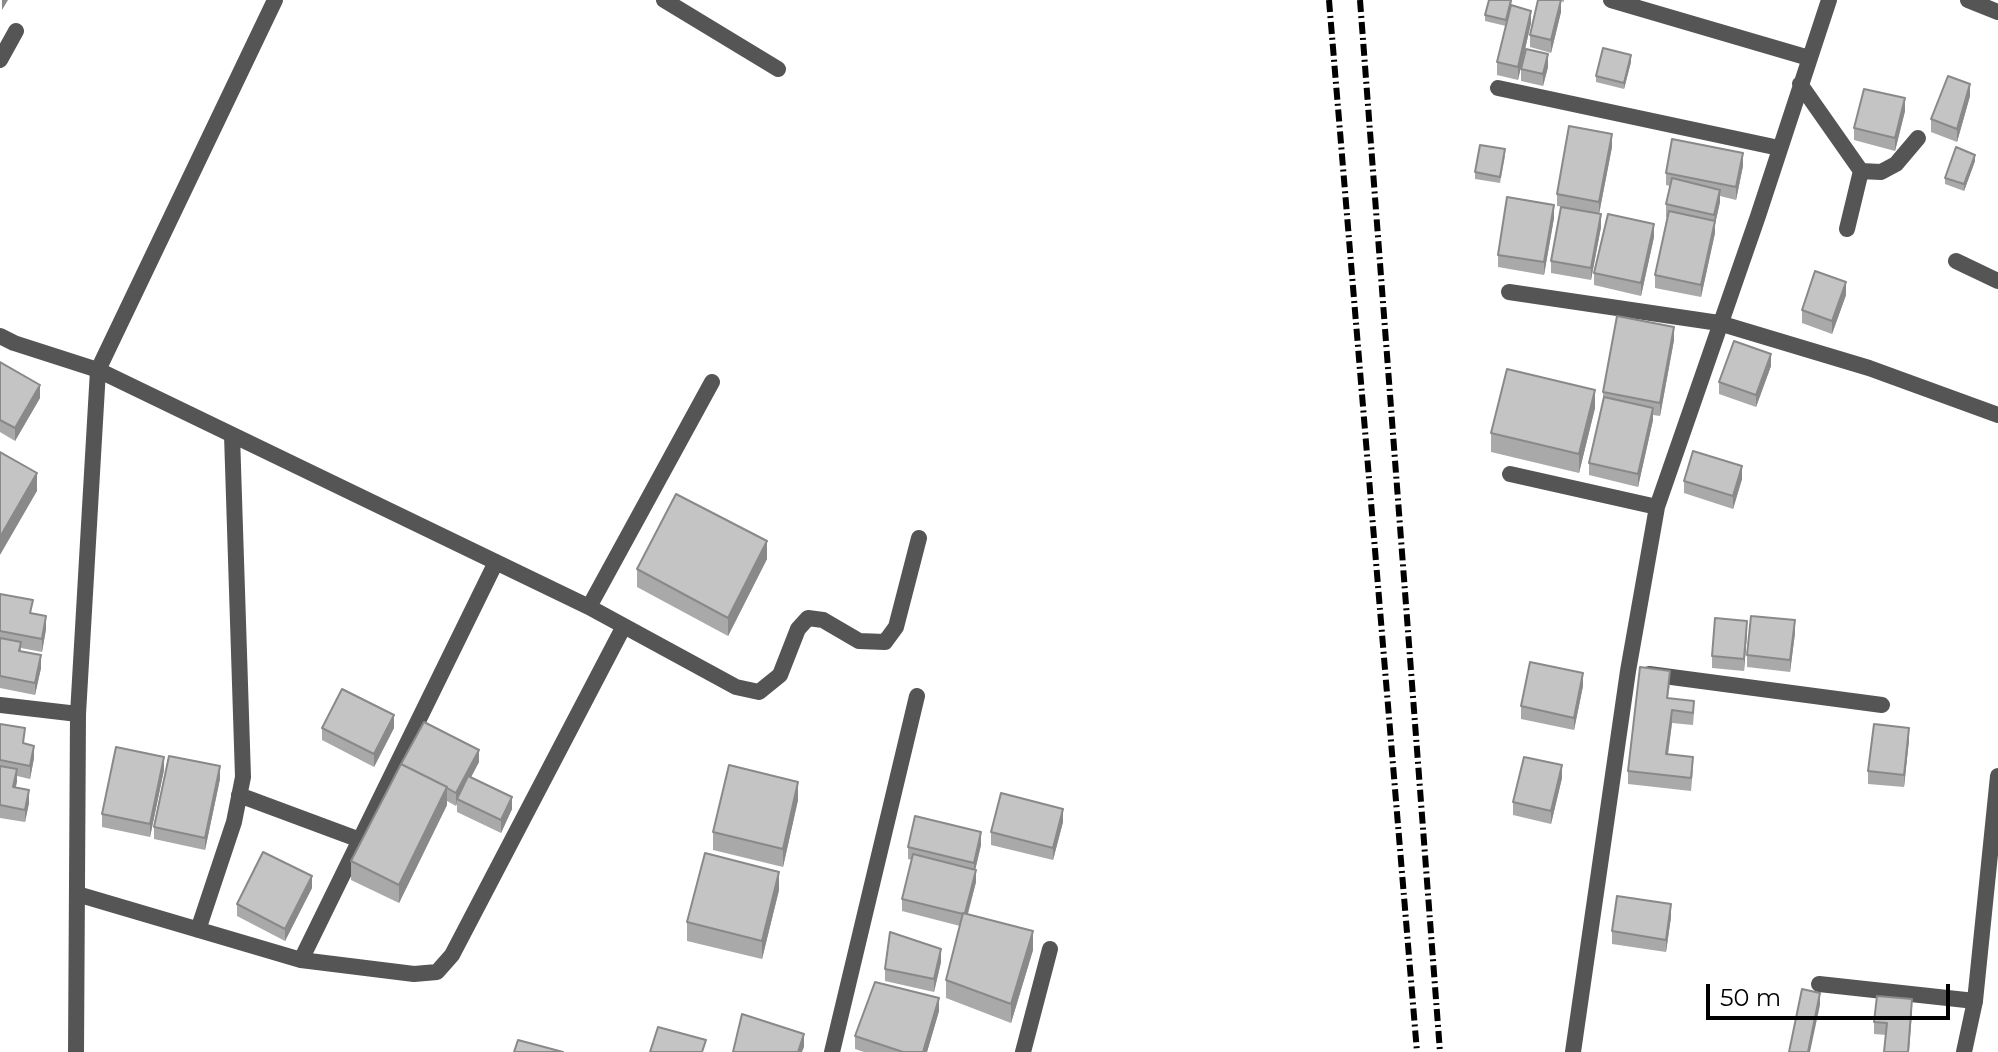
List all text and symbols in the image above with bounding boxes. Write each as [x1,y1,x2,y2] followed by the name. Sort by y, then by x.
[1710,968,1954,1018] scale bar
[1720,983,1781,1012] text: 50 m

